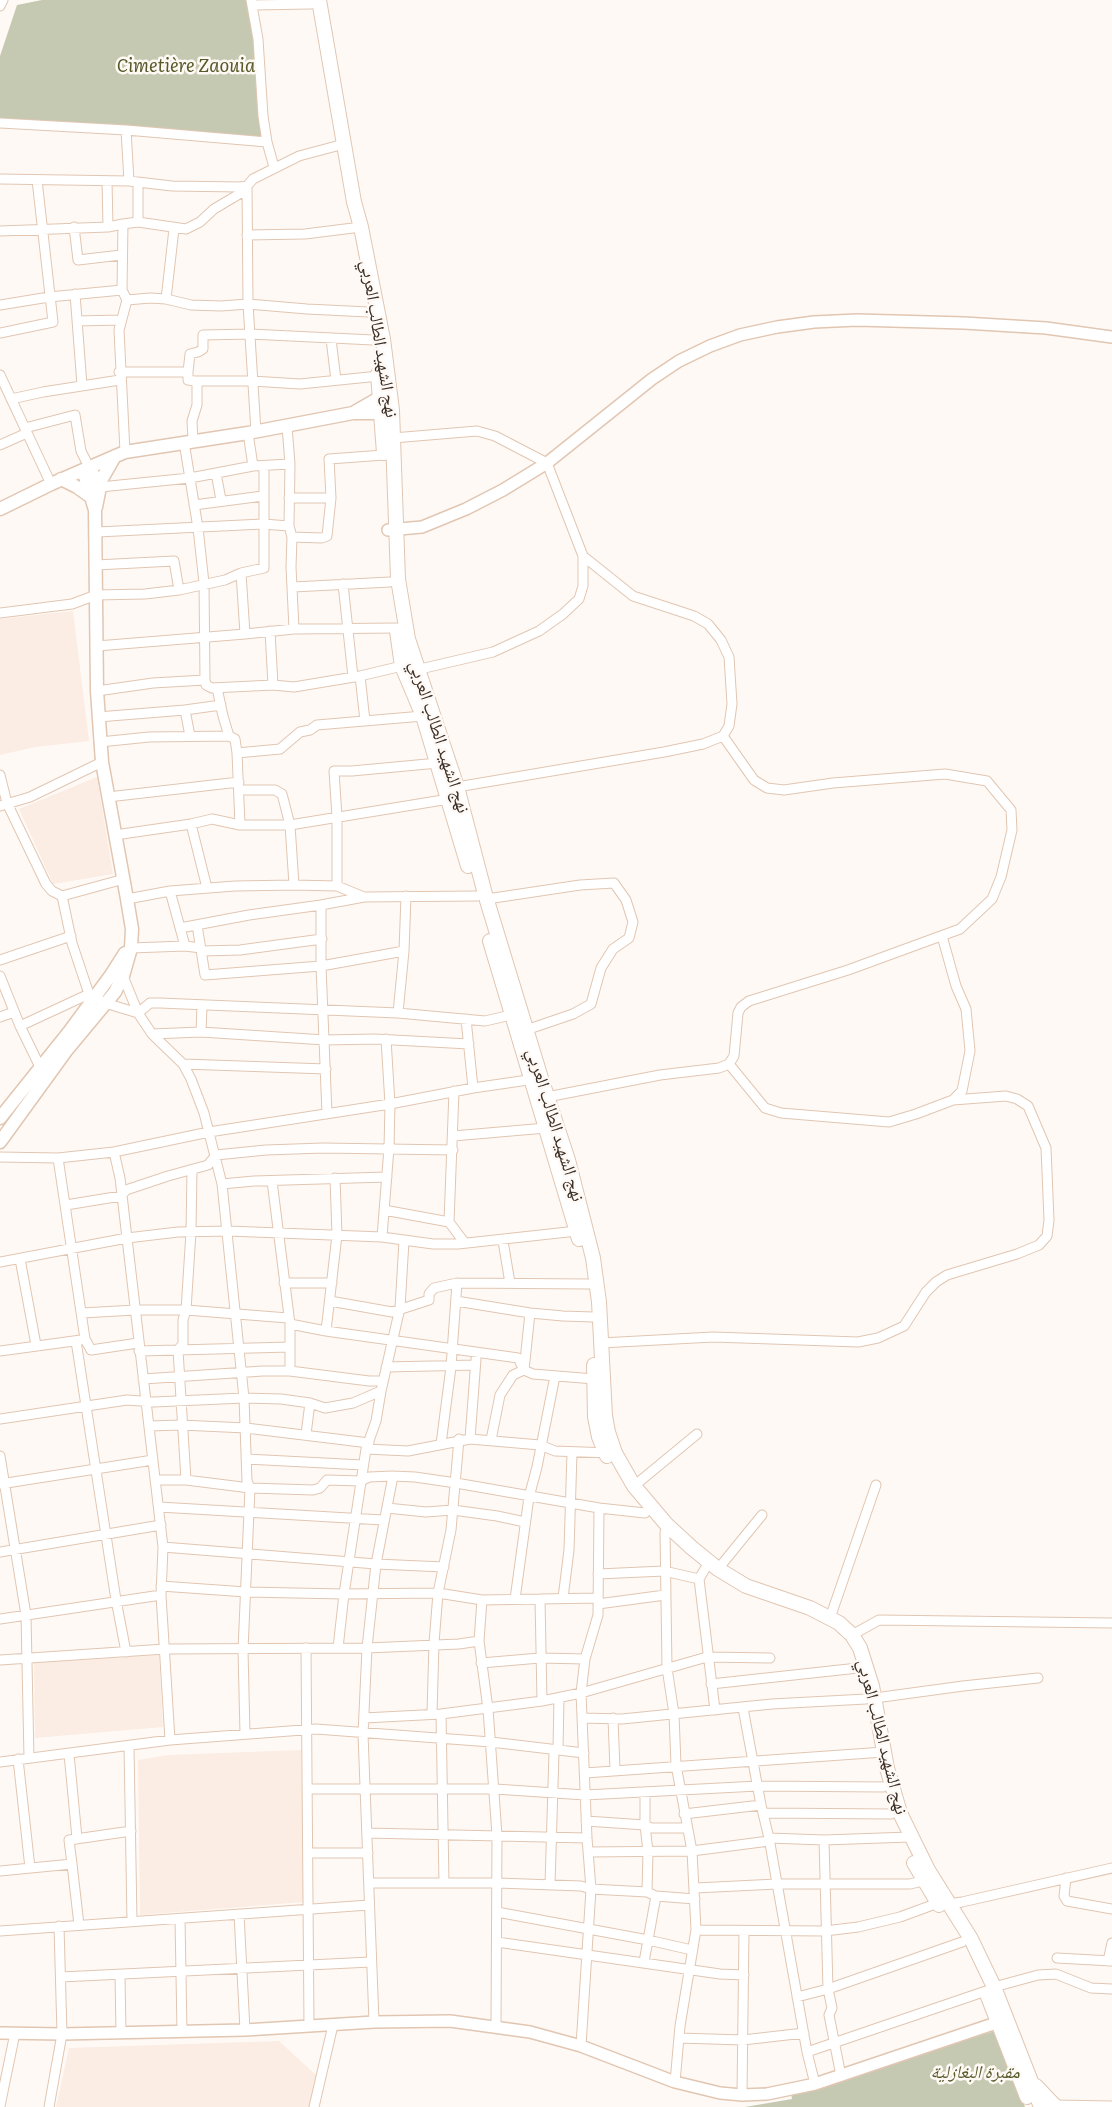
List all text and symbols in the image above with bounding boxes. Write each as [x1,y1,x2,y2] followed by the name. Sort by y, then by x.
[117,56,255,78] park label: Cimetière Zaouia
[356,259,402,419] street label: نهج الشهيد الطالب العربي
[404,658,474,816] street label: نهج الشهيد الطالب العربي
[521,1046,589,1204] street label: نهج الشهيد الطالب العربي
[852,1657,912,1817] street label: نهج الشهيد الطالب العربي
[930,2062,1020,2084] park label: مقبرة البغازلية

